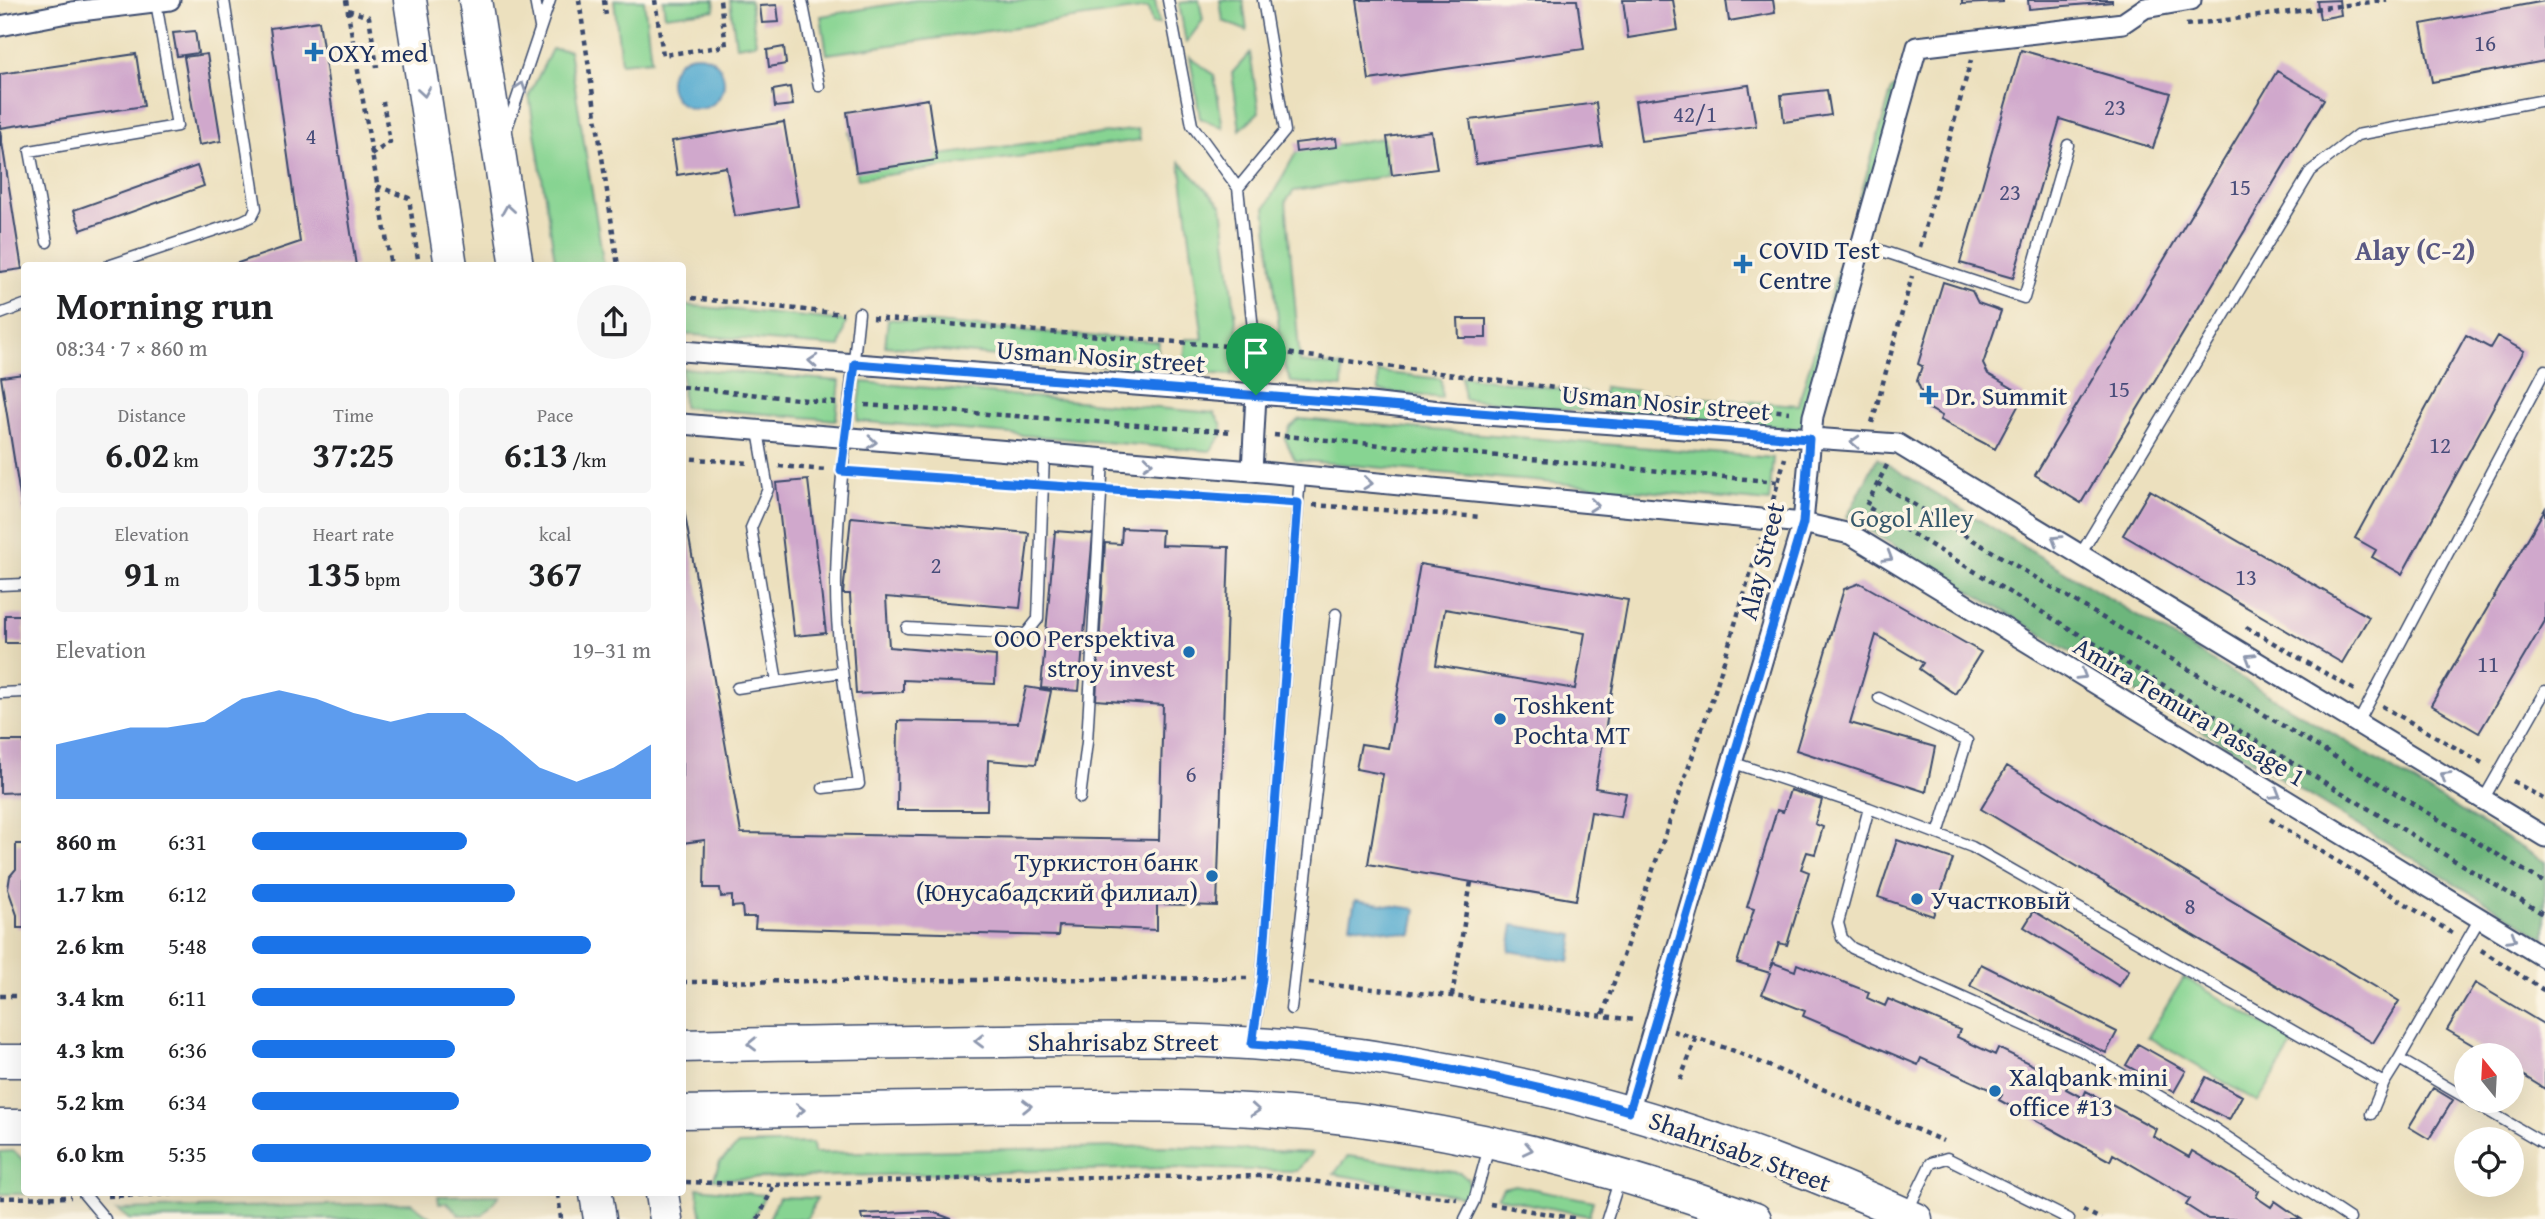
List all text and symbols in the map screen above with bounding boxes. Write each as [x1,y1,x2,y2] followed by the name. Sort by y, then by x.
[2474,26,2496,59] house number: 16
[328,33,428,72] place label: OXY med
[306,44,322,60] marker: OXY med
[513,81,527,93] one-way arrow
[416,86,431,98] one-way arrow
[2104,90,2126,123] house number: 23
[1673,97,1717,130] house number: 42/1
[305,119,317,152] house number: 4
[2229,170,2251,203] house number: 15
[1999,175,2021,208] house number: 23
[501,203,516,215] one-way arrow
[2355,229,2475,270] district label: Alay (C-2)
[1759,230,1880,299] place label: COVID Test Centre
[1733,254,1753,274] marker: COVID Test Centre
[56,277,273,333] text: Morning run
[577,285,651,359] button: share
[1226,323,1286,395] pin
[995,329,1207,383] street label: Usman Nosir street
[56,331,208,364] text: 08:34 · 7 × 860 m
[1237,334,1275,372] icon: arrive
[807,354,818,369] one-way arrow
[2108,372,2130,405] house number: 15
[1560,373,1772,431] street label: Usman Nosir street
[1945,376,2067,415] place label: Dr. Summit
[1919,385,1939,405] marker: Dr. Summit
[118,401,186,429] text: Distance
[333,401,374,429] text: Time
[537,401,573,429] text: Pace
[2429,428,2451,461] house number: 12
[105,429,169,480] text: 6.02
[312,429,395,480] text: 37:25
[504,429,568,480] text: 6:13
[867,434,878,449] one-way arrow
[1850,434,1861,449] one-way arrow
[169,446,199,474] text: km
[568,446,606,474] text: /km
[1143,455,1154,470] one-way arrow
[1362,475,1374,490] one-way arrow
[1589,497,1600,512] one-way arrow
[1728,498,1794,624] street label: Alay Street
[1850,498,1974,537] park label: Gogol Alley
[115,520,189,548] text: Elevation
[313,520,394,548] text: Heart rate
[539,520,571,548] text: kcal
[2051,536,2064,549] one-way arrow
[124,548,160,599] text: 91
[306,548,361,599] text: 135
[528,548,582,599] text: 367
[930,548,942,581] house number: 2
[1880,549,1893,562] one-way arrow
[2235,560,2257,593] house number: 13
[160,565,180,593] text: m
[361,565,401,593] text: bpm
[994,618,1176,687] place label: ООО Perspektiva stroy invest
[2066,626,2314,796] street label: Amira Temura Passage 1
[56,633,146,666] text: Elevation
[572,633,651,666] text: 19–31 m
[1181,644,1197,660] marker: ООО Perspektiva stroy invest
[2477,647,2499,680] house number: 11
[2245,654,2258,667] one-way arrow
[2074,667,2087,680] one-way arrow
[1514,685,1630,754] place label: Toshkent Pochta MT
[1492,711,1508,727] marker: Toshkent Pochta MT
[1185,757,1197,790] house number: 6
[2439,772,2452,785] one-way arrow
[2269,786,2282,799] one-way arrow
[56,825,117,858] text: 860 m
[168,825,207,858] text: 6:31
[916,842,1198,911] place label: Туркистон банк (Юнусабадский филиал)
[1204,868,1220,884] marker: Туркистон банк (Юнусабадский филиал)
[56,877,124,910] text: 1.7 km
[168,877,207,910] text: 6:12
[1931,880,2070,919] place label: Участковый
[2184,889,2196,922] house number: 8
[1909,891,1925,907] marker: Участковый
[56,929,124,962] text: 2.6 km
[168,929,207,962] text: 5:48
[2505,930,2518,943] one-way arrow
[56,981,124,1014] text: 3.4 km
[168,981,207,1014] text: 6:11
[1027,1022,1219,1061] street label: Shahrisabz Street
[56,1033,124,1066] text: 4.3 km
[168,1033,207,1066] text: 6:36
[973,1033,984,1049] one-way arrow
[746,1036,757,1052] one-way arrow
[2454,1043,2524,1113] north arrow
[2454,1043,2524,1197] map controls
[2009,1057,2168,1126] place label: Xalqbank mini office #13
[1987,1083,2003,1099] marker: Xalqbank mini office #13
[56,1085,124,1118] text: 5.2 km
[168,1085,207,1118] text: 6:34
[1022,1099,1033,1114] one-way arrow
[1644,1100,1836,1202] street label: Shahrisabz Street
[795,1102,805,1118] one-way arrow
[1249,1102,1260,1117] one-way arrow
[2454,1127,2524,1197] button: locate
[56,1137,124,1170] text: 6.0 km
[168,1137,207,1170] text: 5:35
[1522,1141,1534,1156] one-way arrow

